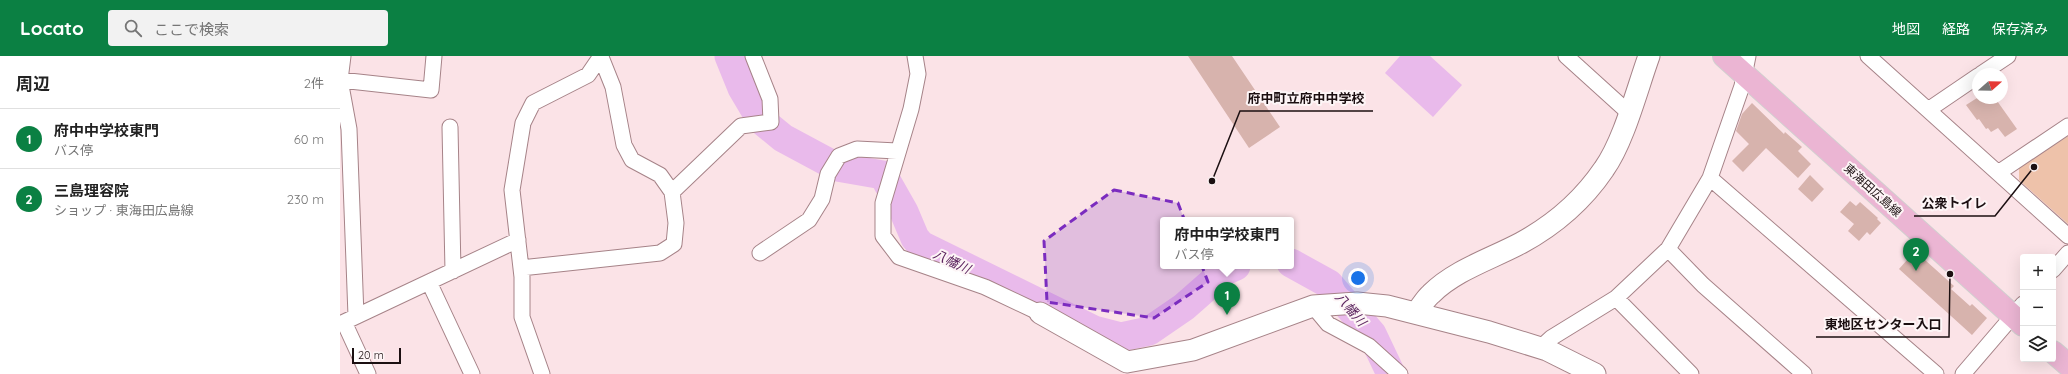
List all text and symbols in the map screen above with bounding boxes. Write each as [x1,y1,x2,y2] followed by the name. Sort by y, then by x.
[108,10,388,46] search box
[20,16,84,40] text: Locato
[122,17,144,39] icon: search
[154,20,229,39] text: ここで検索
[1892,20,1920,38] text: 地図
[1942,20,1970,38] text: 経路
[1992,20,2048,38] text: 保存済み
[1972,68,2008,104] north arrow
[16,73,50,94] text: 周辺
[304,75,324,91] text: 2件
[1240,86,1373,111] callout: 府中町立府中中学校
[1247,90,1365,106] text: 府中町立府中中学校
[54,121,159,140] text: 府中中学校東門
[26,131,32,147] text: 1
[294,131,324,147] text: 60 m
[54,142,93,158] text: バス停
[1841,160,1905,220] street label: 東海田広島線
[54,181,129,200] text: 三島理容院
[25,191,33,207] text: 2
[287,191,324,207] text: 230 m
[1914,191,1995,216] callout: 公衆トイレ
[1921,195,1987,211] text: 公衆トイレ
[54,202,194,218] text: ショップ · 東海田広島線
[1160,217,1294,269] popup
[1174,225,1280,244] text: 府中中学校東門
[1903,238,1929,271] pin: 2
[931,245,975,278] water label: 八幡川
[1174,246,1214,262] text: バス停
[2020,254,2056,362] map controls
[2020,254,2056,290] button: +
[1348,268,1368,288] your location
[1214,282,1240,315] pin: 1
[1332,289,1371,330] water label: 八幡川
[2020,290,2056,326] button: −
[1816,312,1949,337] callout: 東地区センター入口
[1824,316,1942,332] text: 東地区センター入口
[2020,326,2056,362] button: layers
[352,346,401,365] scale bar
[358,348,384,362] text: 20 m

